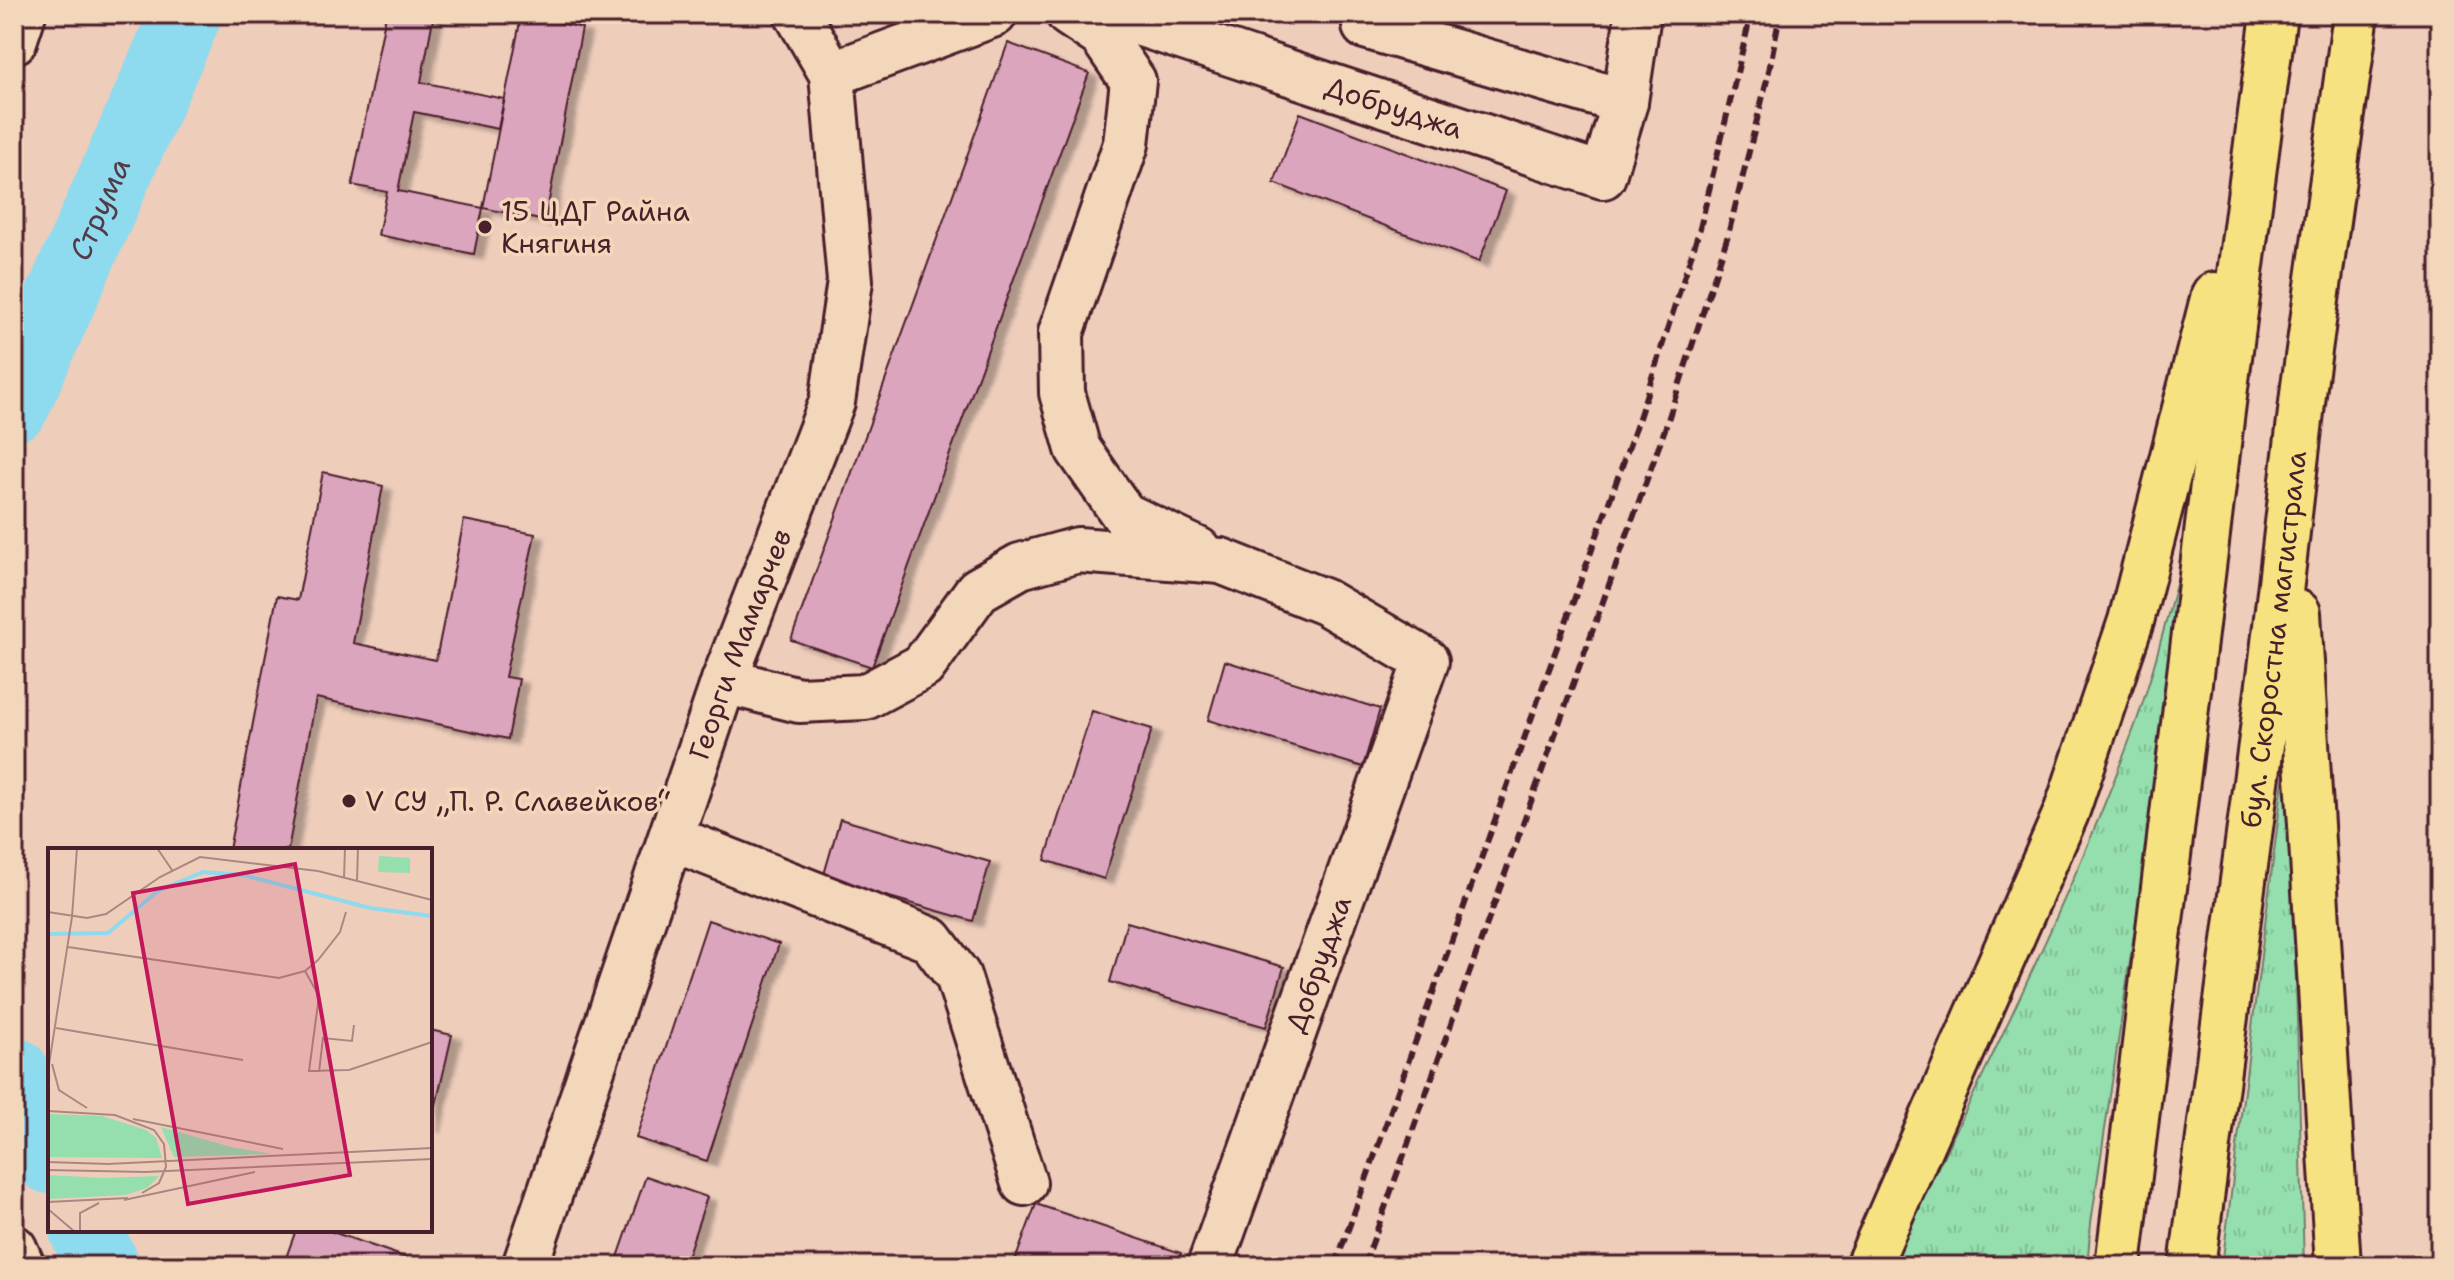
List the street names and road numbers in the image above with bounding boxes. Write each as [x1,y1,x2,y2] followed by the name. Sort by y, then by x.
[1320,67,1468,148] street label: Добруджа
[2231,448,2315,830] street label: бул. Скоростна магистрала
[680,523,800,765] street label: Георги Мамарчев
[1276,891,1360,1037] street label: Добруджа

